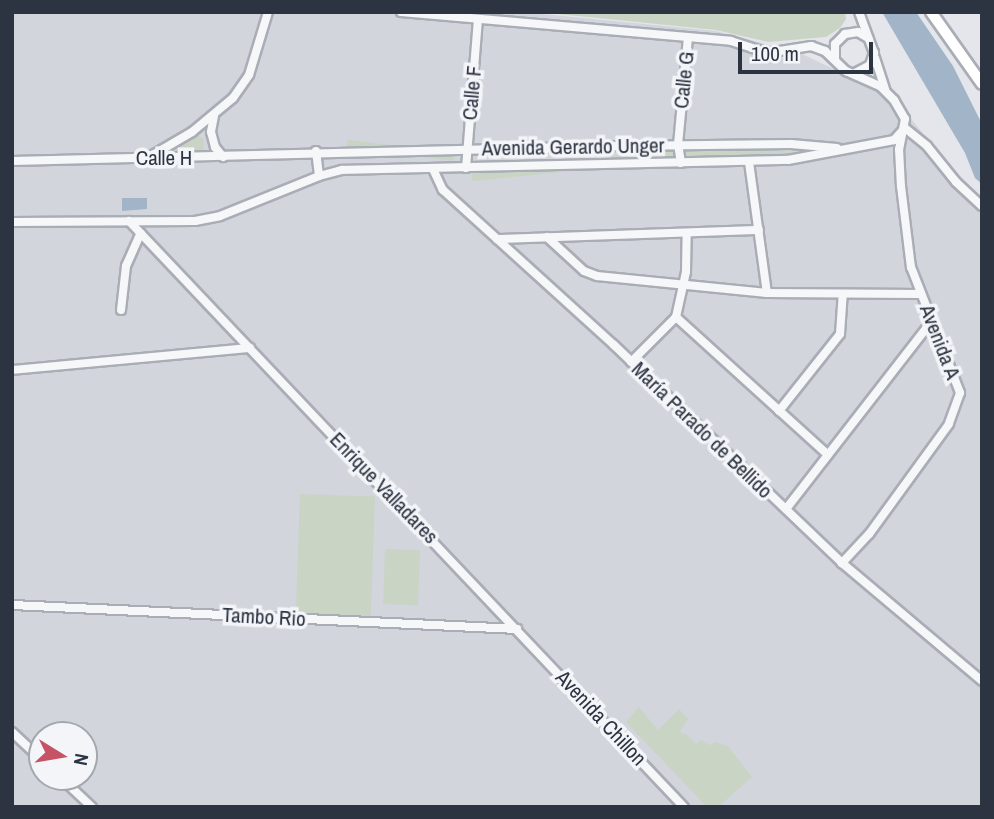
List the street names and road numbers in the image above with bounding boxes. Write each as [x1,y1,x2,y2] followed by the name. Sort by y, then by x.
[668,50,700,110] street label: Calle G
[457,65,487,121] street label: Calle F
[482,133,664,161] street label: Avenida Gerardo Unger
[136,145,192,171] street label: Calle H
[914,301,966,383] street label: Avenida A
[626,356,778,504] street label: María Parado de Bellido
[325,427,443,549] street label: Enrique Valladares
[222,602,306,632] street label: Tambo Rio
[550,665,652,771] street label: Avenida Chillon

